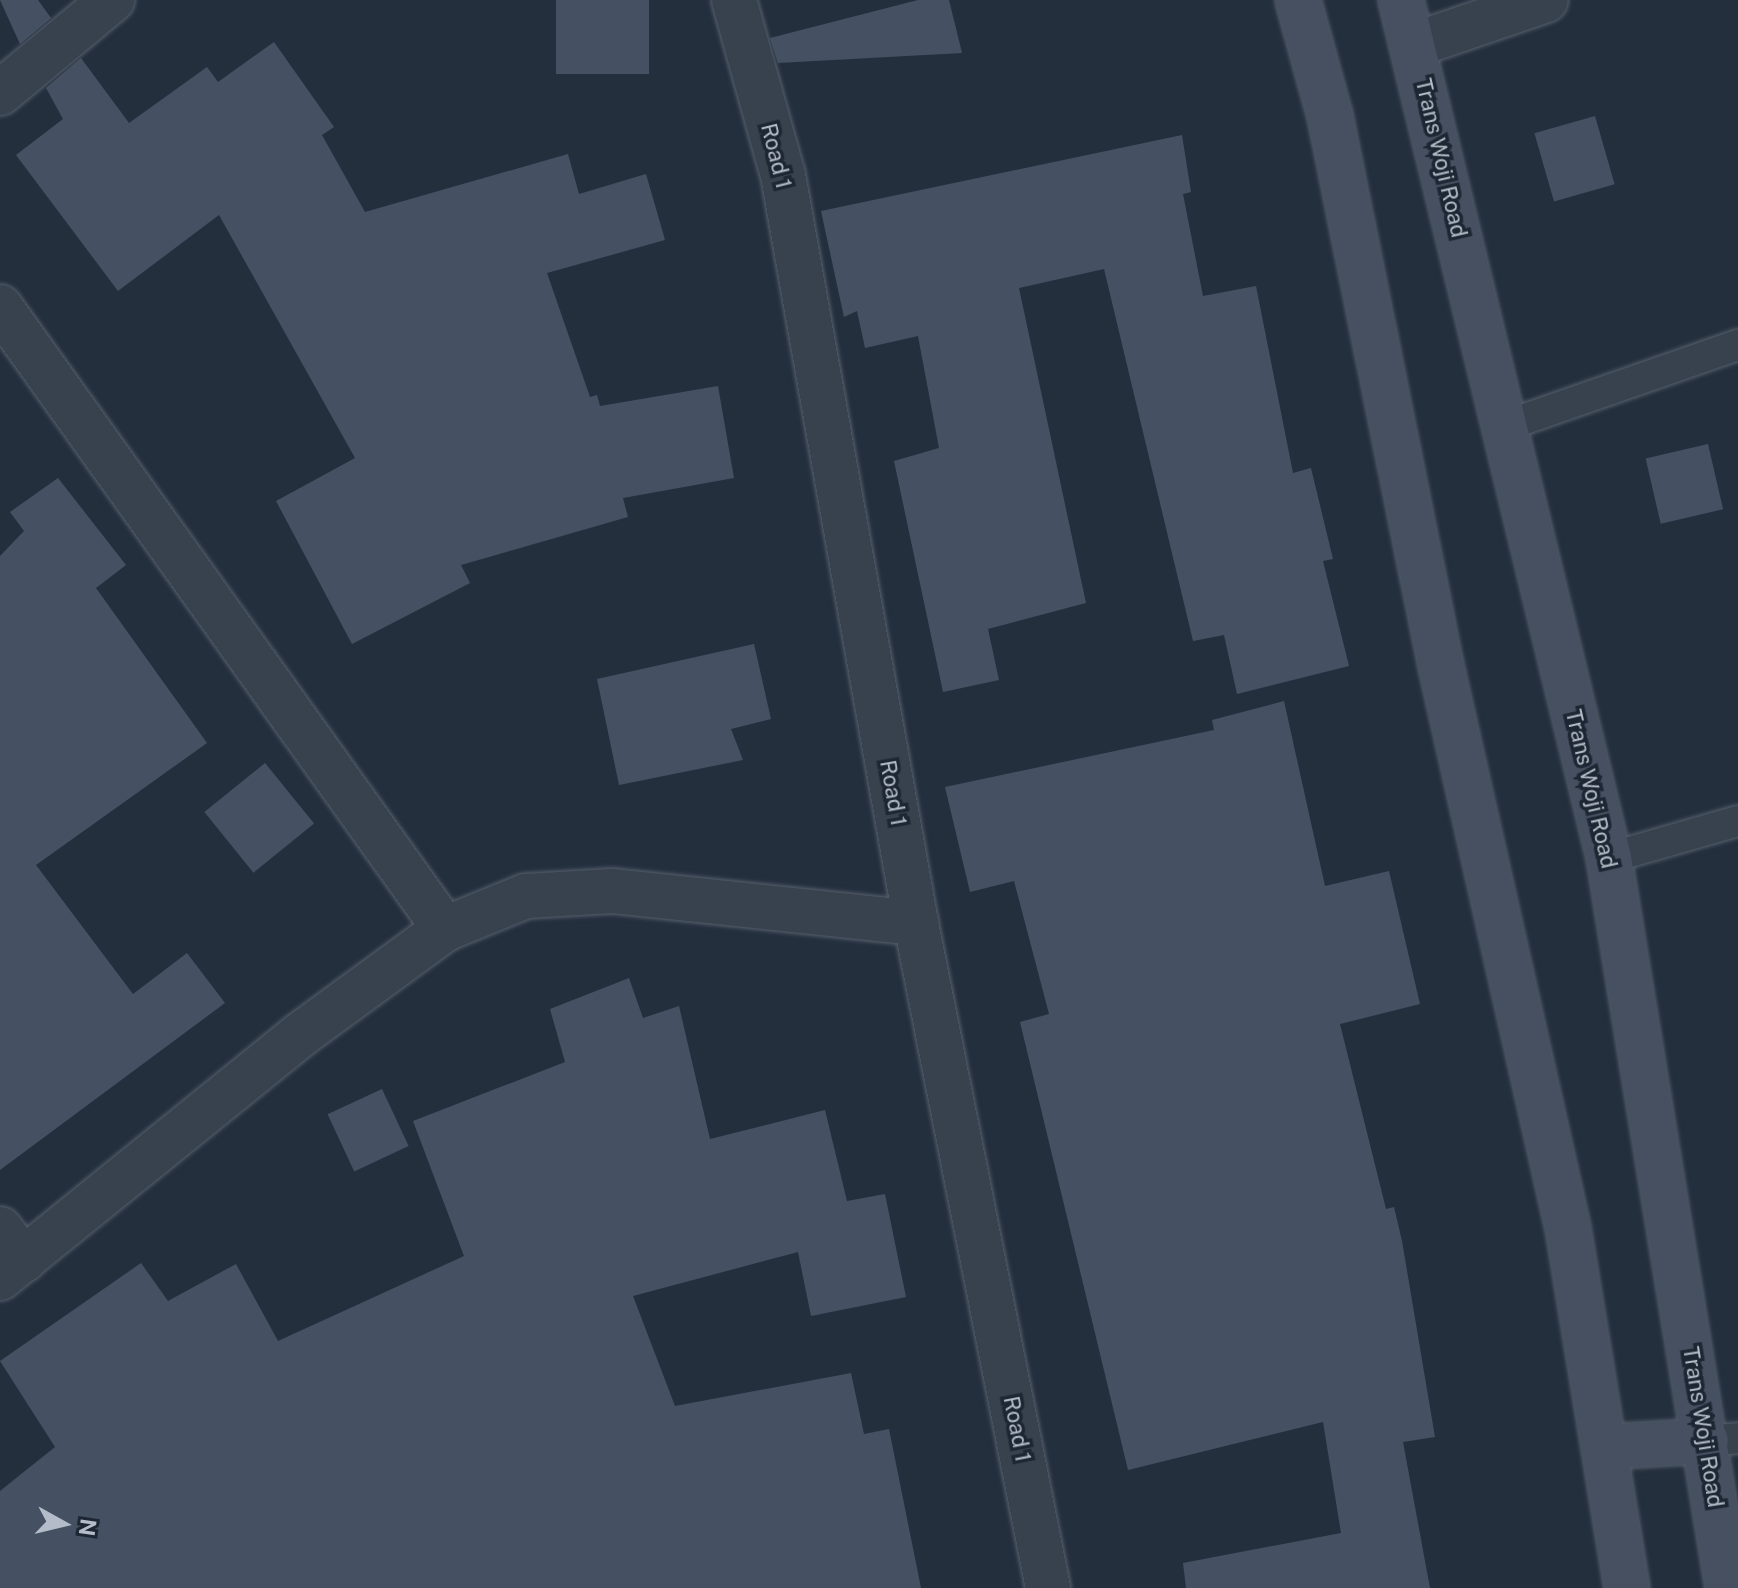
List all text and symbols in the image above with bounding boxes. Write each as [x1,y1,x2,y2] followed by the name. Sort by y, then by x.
[1410,76,1472,240] street label: Trans Woji Road
[755,121,797,191] street label: Road 1
[1560,707,1622,871] street label: Trans Woji Road
[874,758,912,828] street label: Road 1
[1677,1344,1729,1510] street label: Trans Woji Road
[998,1394,1036,1464] street label: Road 1
[24,1484,104,1564] north arrow
[74,1517,102,1538] text: N

